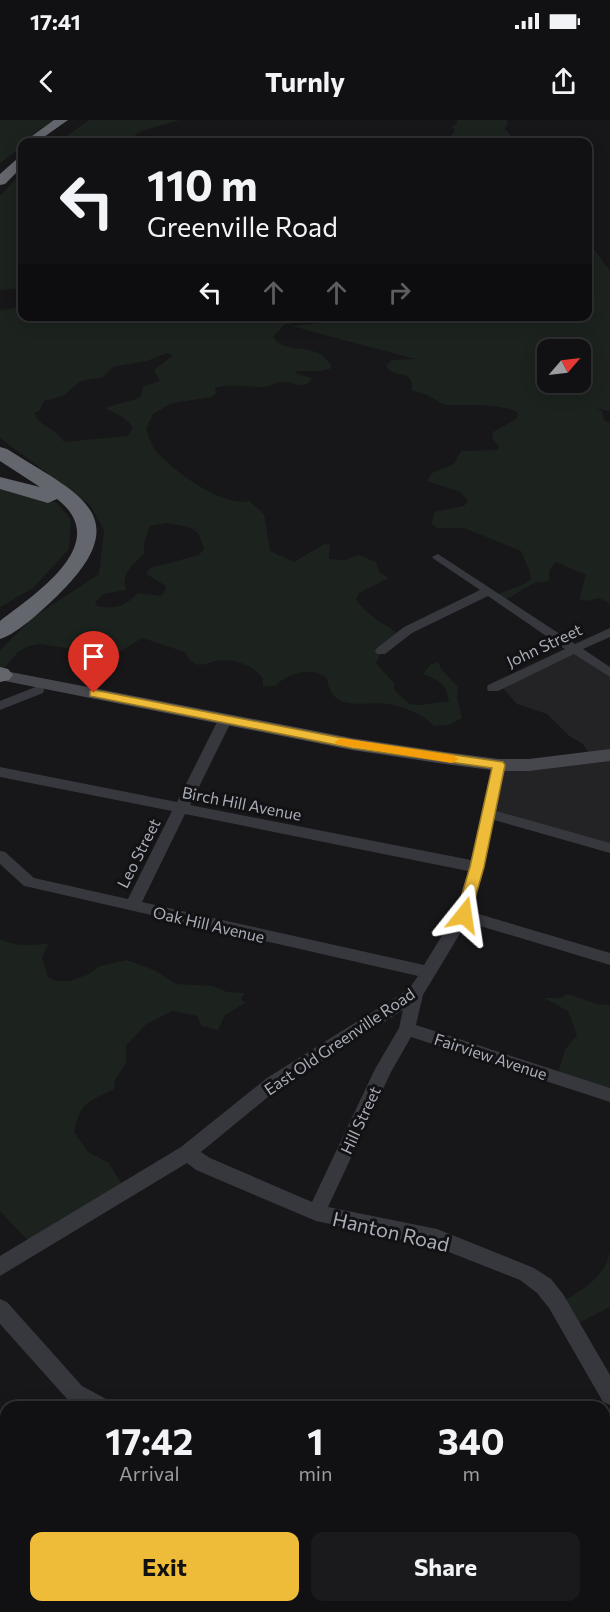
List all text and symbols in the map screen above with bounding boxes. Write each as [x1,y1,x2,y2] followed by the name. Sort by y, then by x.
[30,8,81,35] text: 17:41
[30,65,63,98] icon: back
[265,65,345,98] text: Turnly
[547,65,580,98] icon: share
[147,158,258,210] text: 110 m
[48,162,126,240] icon: left
[147,210,338,243] text: Greenville Road
[194,276,227,309] icon: left
[257,276,290,309] icon: ahead
[320,276,353,309] icon: ahead
[383,276,416,309] icon: right
[537,339,591,393] north arrow
[537,339,591,393] map controls
[503,619,585,671] street label: John Street
[68,631,119,693] pin
[77,640,110,673] icon: arrive
[181,782,303,824] street label: Birch Hill Avenue
[112,815,164,891] street label: Leo Street
[432,883,496,947] position arrow
[151,902,267,946] street label: Oak Hill Avenue
[260,984,418,1098] street label: East Old Greenville Road
[432,1029,550,1083] street label: Fairview Avenue
[336,1083,384,1157] street label: Hill Street
[330,1206,452,1256] street label: Hanton Road
[105,1418,193,1462] text: 17:42
[307,1418,324,1462] text: 1
[438,1418,505,1462] text: 340
[119,1461,179,1485] text: Arrival
[298,1461,332,1485] text: min
[463,1461,480,1485] text: m
[30,1532,299,1601] button: Exit
[311,1532,580,1601] button: Share

